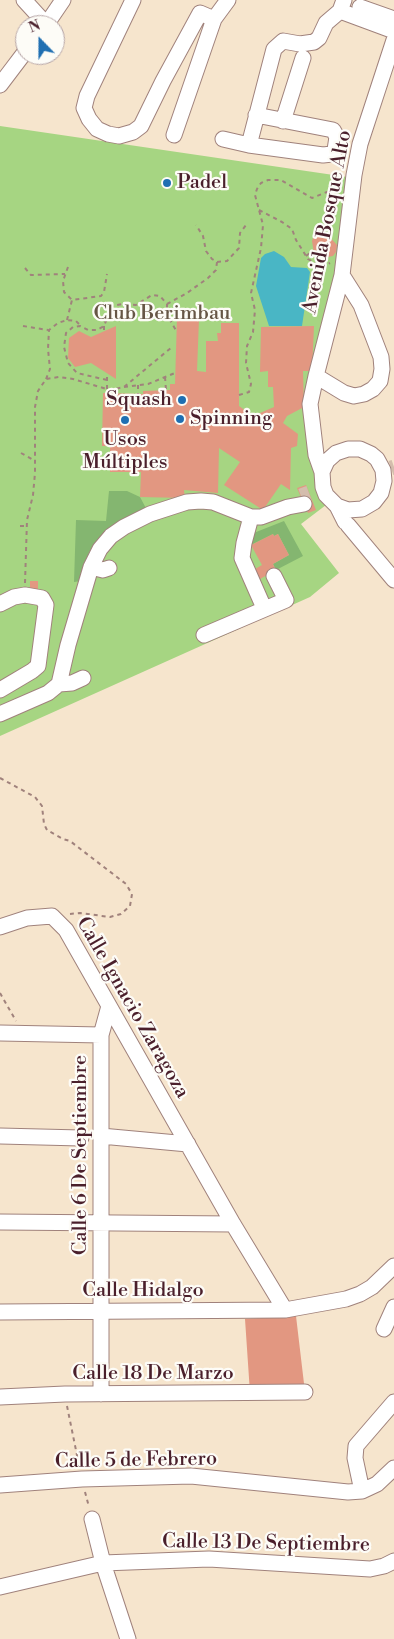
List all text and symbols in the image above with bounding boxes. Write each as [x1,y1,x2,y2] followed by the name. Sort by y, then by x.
[15,15,65,65] north arrow
[26,17,43,37] text: N
[298,128,358,316] street label: Avenida Bosque Alto
[177,171,227,195] place label: Padel
[161,177,173,189] marker: Padel
[94,302,230,326] park label: Club Berimbau
[106,388,172,412] place label: Squash
[176,394,188,406] marker: Squash
[190,407,272,431] place label: Spinning
[174,413,186,425] marker: Spinning
[119,414,131,426] marker: Usos Múltiples
[82,428,168,475] place label: Usos Múltiples
[70,913,194,1103] street label: Calle Ignacio Zaragoza
[69,1055,93,1255] street label: Calle 6 De Septiembre
[82,1279,204,1303] street label: Calle Hidalgo
[72,1362,234,1386] street label: Calle 18 De Marzo
[55,1448,217,1474] street label: Calle 5 de Febrero
[162,1530,370,1558] street label: Calle 13 De Septiembre

